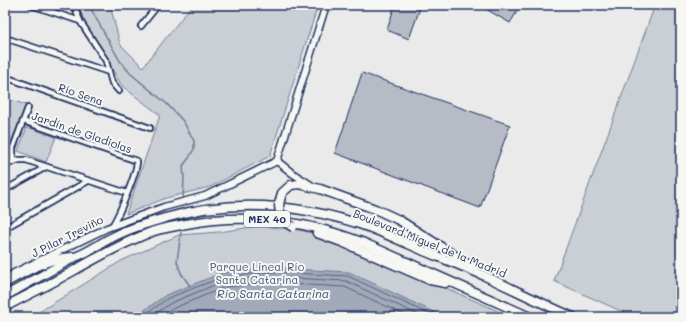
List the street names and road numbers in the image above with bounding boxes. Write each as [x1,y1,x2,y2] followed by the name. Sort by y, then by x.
[57,79,106,109] street label: Río Sena
[30,108,134,156] street label: Jardín de Gladiolas
[351,205,509,281] street label: Boulevard Miguel de la Madrid
[29,211,106,261] street label: J Pilar Treviño
[244,211,290,227] road number: MEX 40

